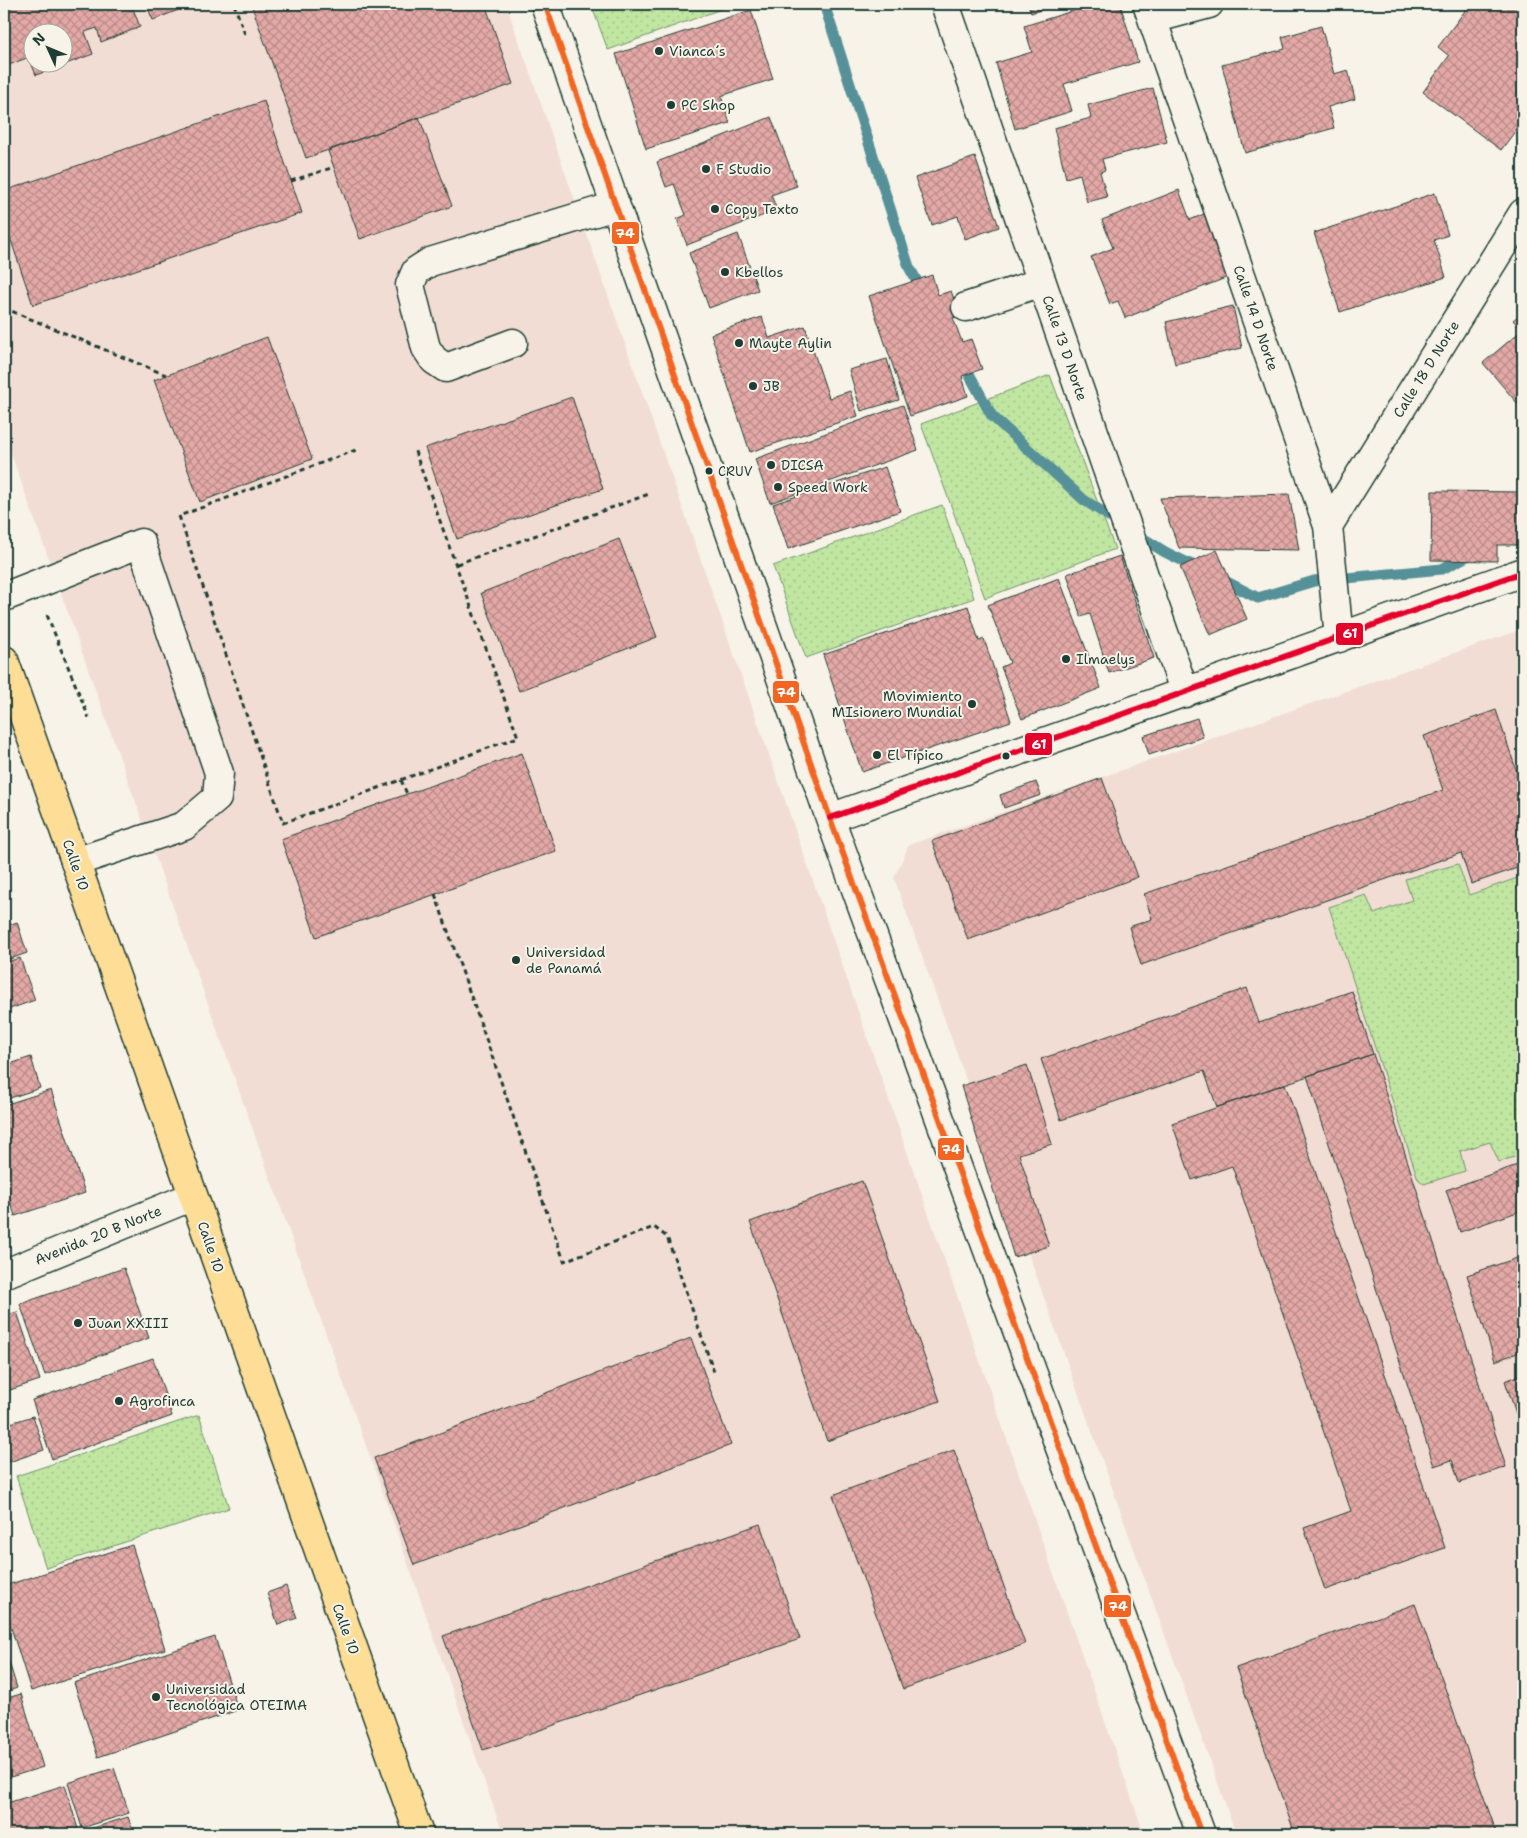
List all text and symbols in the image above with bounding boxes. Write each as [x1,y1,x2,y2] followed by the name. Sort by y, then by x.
[22,22,72,72] north arrow
[28,29,49,49] text: N
[669,42,726,60] place label: Vianca´s
[653,45,665,57] marker: Vianca´s
[681,96,735,114] place label: PC Shop
[665,99,677,111] marker: PC Shop
[716,160,771,178] place label: F Studio
[700,163,712,175] marker: F Studio
[725,200,799,218] place label: Copy Texto
[709,203,721,215] marker: Copy Texto
[611,221,640,245] line badge: 74
[615,224,635,242] text: 74
[735,263,783,281] place label: Kbellos
[1230,263,1283,373] street label: Calle 14 D Norte
[719,266,731,278] marker: Kbellos
[1039,293,1092,403] street label: Calle 13 D Norte
[1389,317,1463,421] street label: Calle 18 D Norte
[749,334,832,352] place label: Mayte Aylin
[733,337,745,349] marker: Mayte Aylin
[763,377,780,395] place label: JB
[747,380,759,392] marker: JB
[781,456,824,474] place label: DICSA
[765,459,777,471] marker: DICSA
[718,463,753,480] place label: CRUV
[704,466,714,476] marker: CRUV
[788,478,868,496] place label: Speed Work
[772,481,784,493] marker: Speed Work
[1335,622,1364,646] line badge: 61
[1342,624,1358,642] text: 61
[1076,650,1135,668] place label: Ilmaelys
[1060,653,1072,665] marker: Ilmaelys
[772,680,800,704] line badge: 74
[776,683,796,701] text: 74
[832,687,963,721] place label: Movimiento MIsionero Mundial
[966,698,978,710] marker: Movimiento MIsionero Mundial
[1024,732,1053,756] line badge: 61
[1031,735,1047,753] text: 61
[887,746,943,764] place label: El Típico
[871,749,883,761] marker: El Típico
[1001,751,1011,761] unlabelled marker
[59,837,93,893] street label: Calle 10
[526,943,605,977] place label: Universidad de Panamá
[510,954,522,966] marker: Universidad de Panamá
[937,1137,965,1161] line badge: 74
[941,1140,961,1158] text: 74
[32,1201,164,1269] street label: Avenida 20 B Norte
[194,1219,228,1275] street label: Calle 10
[88,1314,169,1332] place label: Juan XXIII
[72,1317,84,1329] marker: Juan XXIII
[129,1392,195,1410] place label: Agrofinca
[113,1395,125,1407] marker: Agrofinca
[1103,1594,1132,1618] line badge: 74
[1108,1597,1128,1615] text: 74
[328,1601,364,1657] street label: Calle 10
[166,1680,307,1714] place label: Universidad Tecnológica OTEIMA
[150,1691,162,1703] marker: Universidad Tecnológica OTEIMA

